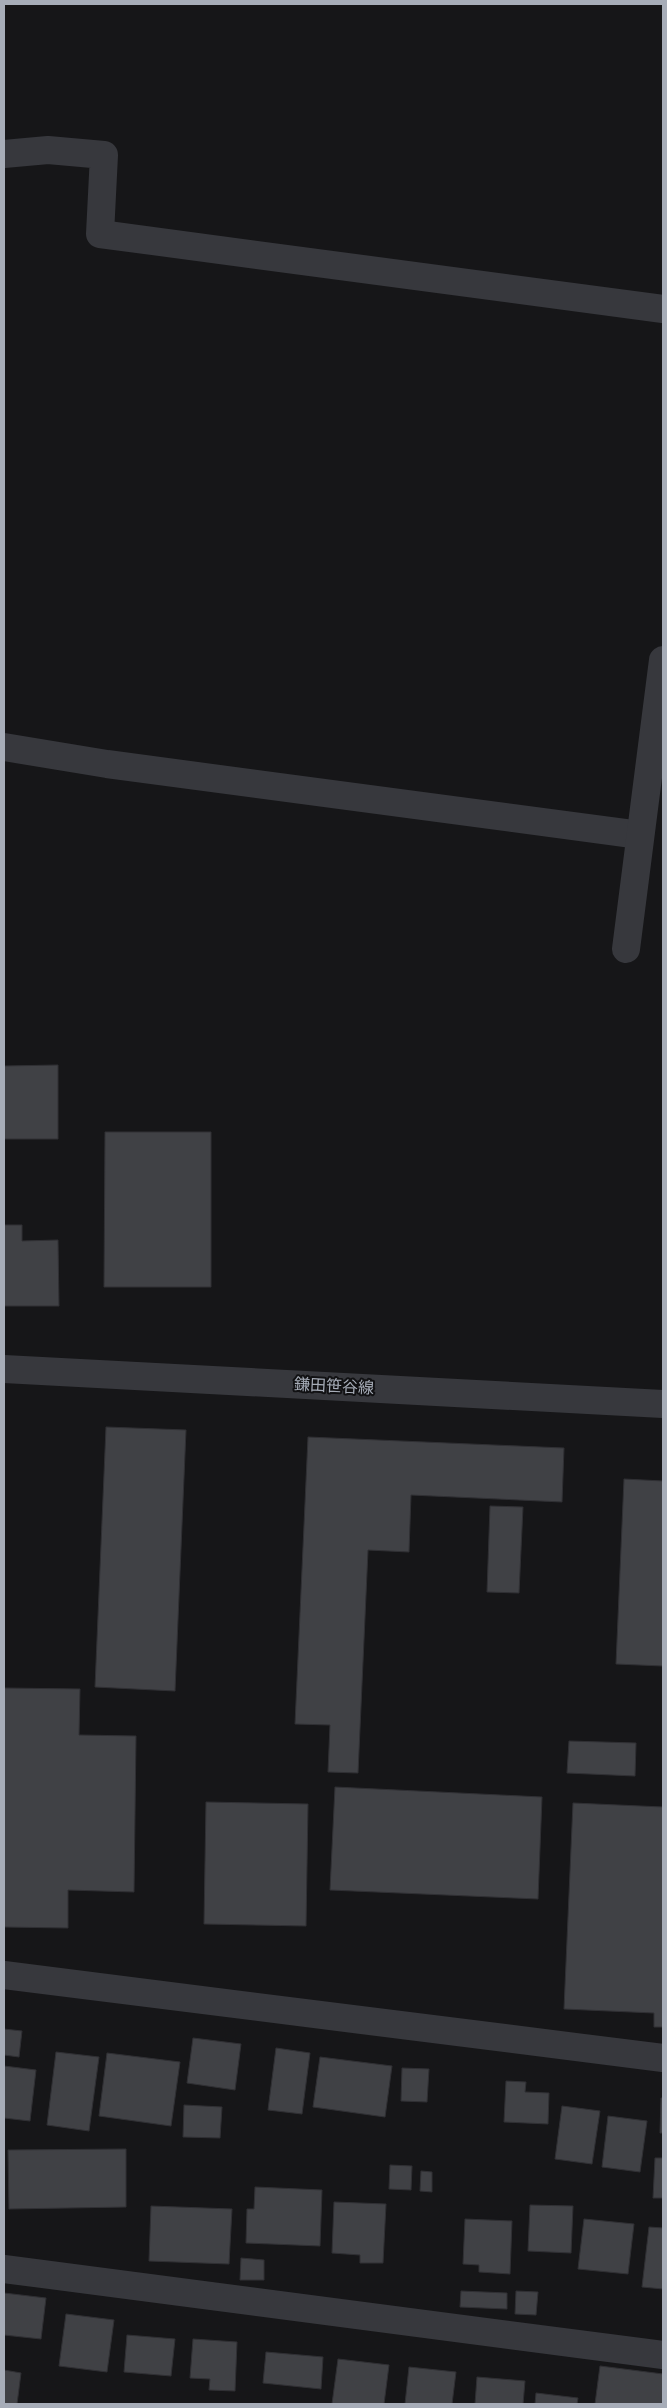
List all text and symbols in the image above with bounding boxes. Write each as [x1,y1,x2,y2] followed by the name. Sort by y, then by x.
[294,1374,374,1398] street label: 鎌田笹谷線

